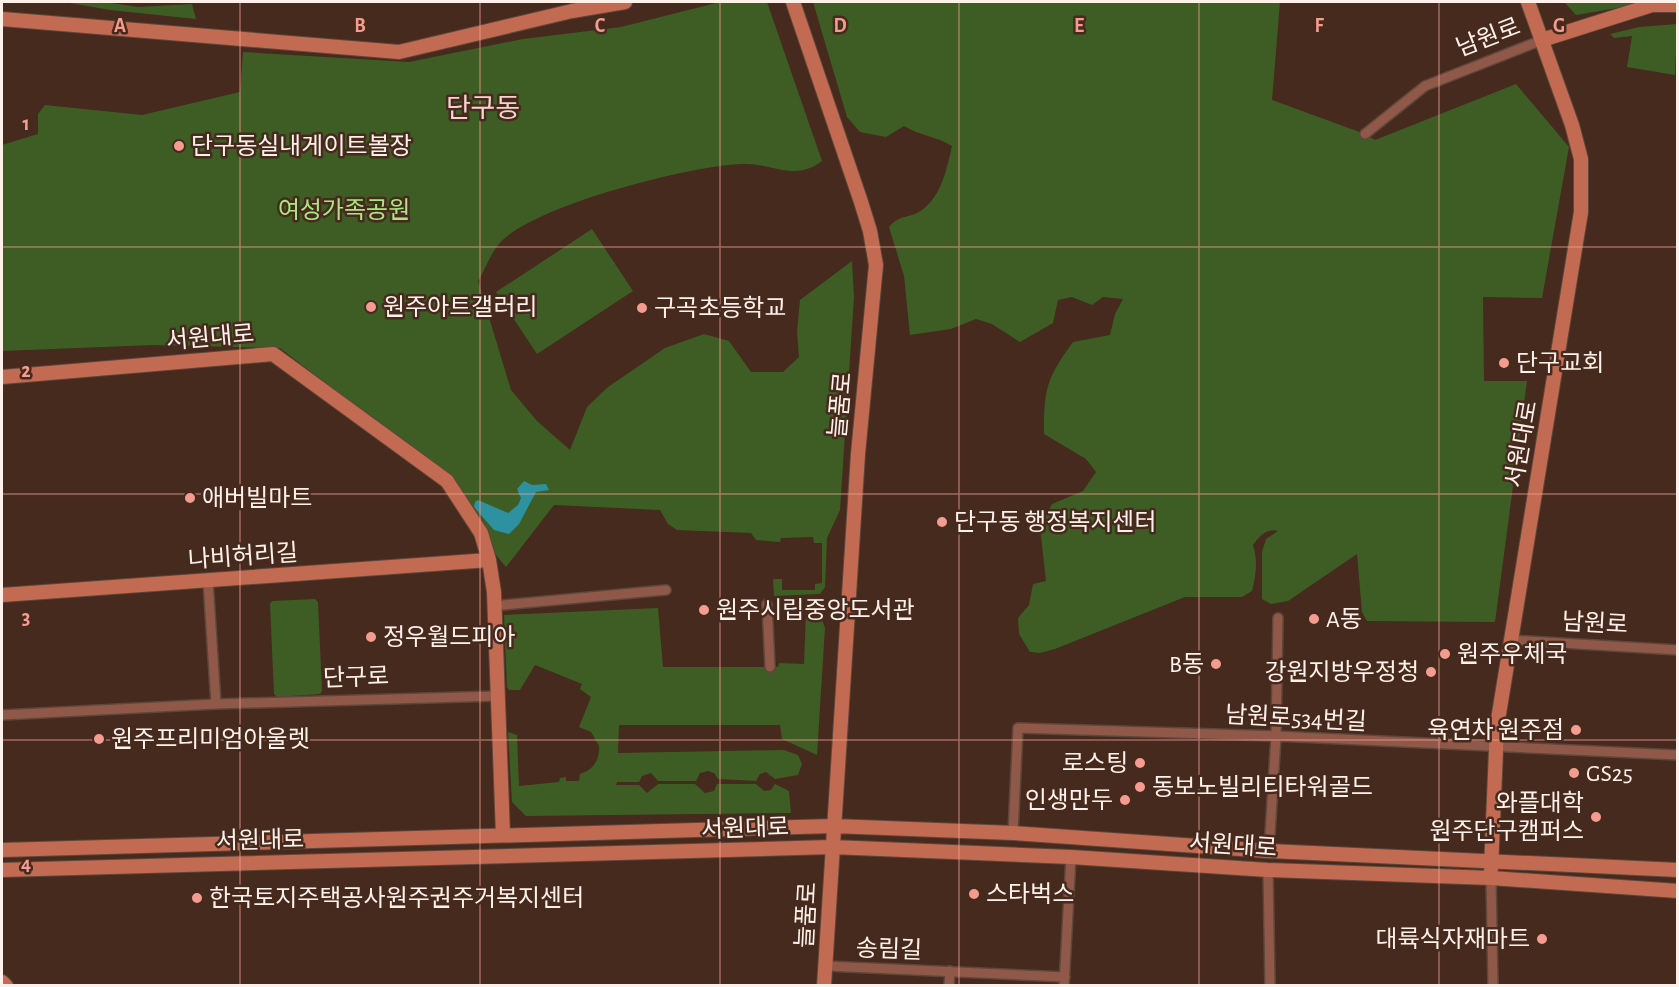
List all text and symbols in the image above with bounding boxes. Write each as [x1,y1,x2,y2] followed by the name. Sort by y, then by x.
[1453,14,1524,61] street label: 남원로
[114,16,126,36] text: A
[354,16,366,36] text: B
[595,16,606,36] text: C
[833,16,847,36] text: D
[1074,16,1084,36] text: E
[1314,16,1324,36] text: F
[1553,16,1565,36] text: G
[446,94,520,122] district label: 단구동
[22,114,30,134] text: 1
[191,133,412,159] place label: 단구동실내게이트볼장
[172,139,186,153] marker: 단구동실내게이트볼장
[278,198,410,223] park label: 여성가족공원
[383,295,538,320] place label: 원주아트갤러리
[654,295,786,321] place label: 구곡초등학교
[364,300,378,314] marker: 원주아트갤러리
[635,301,649,315] marker: 구곡초등학교
[165,321,255,354] street label: 서원대로
[1516,350,1604,376] place label: 단구교회
[1497,356,1511,370] marker: 단구교회
[21,361,31,381] text: 2
[825,371,856,439] street label: 늘품로
[1502,398,1541,490] street label: 서원대로
[202,486,312,511] place label: 애버빌마트
[183,491,197,505] marker: 애버빌마트
[954,509,1157,535] place label: 단구동 행정복지센터
[935,515,949,529] marker: 단구동 행정복지센터
[187,540,299,573] street label: 나비허리길
[716,597,915,623] place label: 원주시립중앙도서관
[697,603,711,617] marker: 원주시립중앙도서관
[22,608,30,628] text: 3
[1326,608,1362,632] place label: A동
[1561,609,1629,638] street label: 남원로
[1307,612,1321,626] marker: A동
[383,625,515,650] place label: 정우월드피아
[364,630,378,644] marker: 정우월드피아
[1457,642,1567,667] place label: 원주우체국
[1438,647,1452,661] marker: 원주우체국
[1169,653,1204,677] place label: B동
[1209,657,1223,671] marker: B동
[1264,659,1419,685] place label: 강원지방우정청
[322,663,390,691] street label: 단구로
[1424,665,1438,679] marker: 강원지방우정청
[1224,702,1367,735] street label: 남원로534번길
[1428,717,1564,743] place label: 육연차 원주점
[1569,723,1583,737] marker: 육연차 원주점
[111,726,310,752] place label: 원주프리미엄아울렛
[92,732,106,746] marker: 원주프리미엄아울렛
[1062,751,1128,776] place label: 로스팅
[1133,756,1147,770] marker: 로스팅
[1586,762,1633,786] place label: GS25
[1567,766,1581,780] marker: GS25
[1152,775,1373,800] place label: 동보노빌리티타워골드
[1133,780,1147,794] marker: 동보노빌리티타워골드
[1025,788,1113,813] place label: 인생만두
[1429,790,1584,844] place label: 와플대학 원주단구캠퍼스
[1118,793,1132,807] marker: 인생만두
[1589,810,1603,824] marker: 와플대학 원주단구캠퍼스
[700,814,790,843] street label: 서원대로
[216,827,304,854] street label: 서원대로
[1188,830,1278,861] street label: 서원대로
[21,854,31,874] text: 4
[792,881,821,949] street label: 늘품로
[986,882,1074,907] place label: 스타벅스
[209,886,584,911] place label: 한국토지주택공사원주권주거복지센터
[967,887,981,901] marker: 스타벅스
[190,891,204,905] marker: 한국토지주택공사원주권주거복지센터
[1375,927,1530,952] place label: 대륙식자재마트
[1535,932,1549,946] marker: 대륙식자재마트
[855,936,923,963] street label: 송림길

